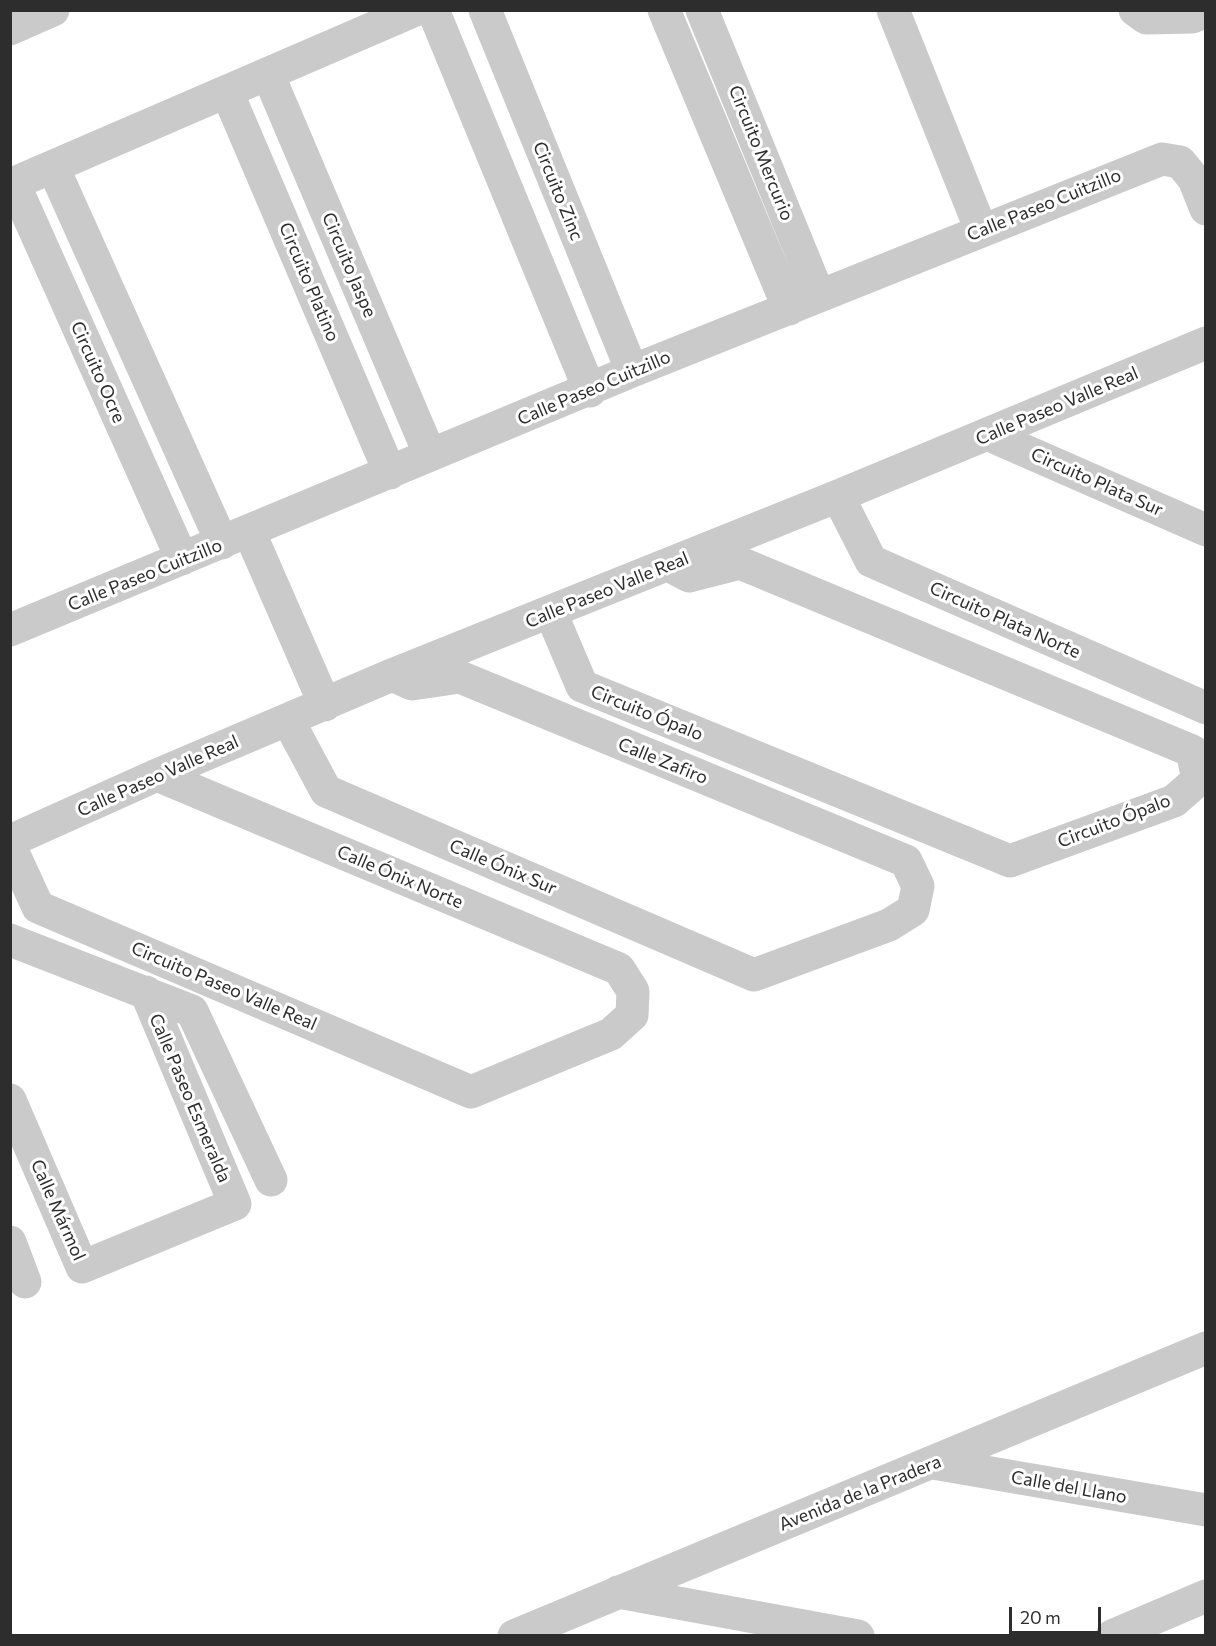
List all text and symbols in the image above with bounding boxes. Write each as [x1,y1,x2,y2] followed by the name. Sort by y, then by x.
[724,82,798,224] street label: Circuito Mercurio
[528,138,588,244] street label: Circuito Zinc
[964,164,1124,246] street label: Calle Paseo Cuitzillo
[317,209,381,321] street label: Circuito Jaspe
[274,219,344,345] street label: Circuito Platino
[66,318,130,426] street label: Circuito Ocre
[514,346,674,430] street label: Calle Paseo Cuitzillo
[973,362,1141,450] street label: Calle Paseo Valle Real
[1028,443,1166,521] street label: Circuito Plata Sur
[65,534,225,616] street label: Calle Paseo Cuitzillo
[522,547,692,633] street label: Calle Paseo Valle Real
[926,577,1084,663] street label: Circuito Plata Norte
[588,681,706,745] street label: Circuito Ópalo
[74,731,242,821] street label: Calle Paseo Valle Real
[615,733,711,789] street label: Calle Zafiro
[1055,790,1173,852] street label: Circuito Ópalo
[446,835,560,899] street label: Calle Ónix Sur
[334,841,466,913] street label: Calle Ónix Norte
[128,937,320,1035] street label: Circuito Paseo Valle Real
[145,1010,235,1186] street label: Calle Paseo Esmeralda
[26,1156,90,1264] street label: Calle Mármol
[776,1451,944,1535] street label: Avenida de la Pradera
[1009,1466,1129,1508] street label: Calle del Llano
[1012,1595,1104,1633] scale bar
[1020,1606,1061,1628] text: 20 m

